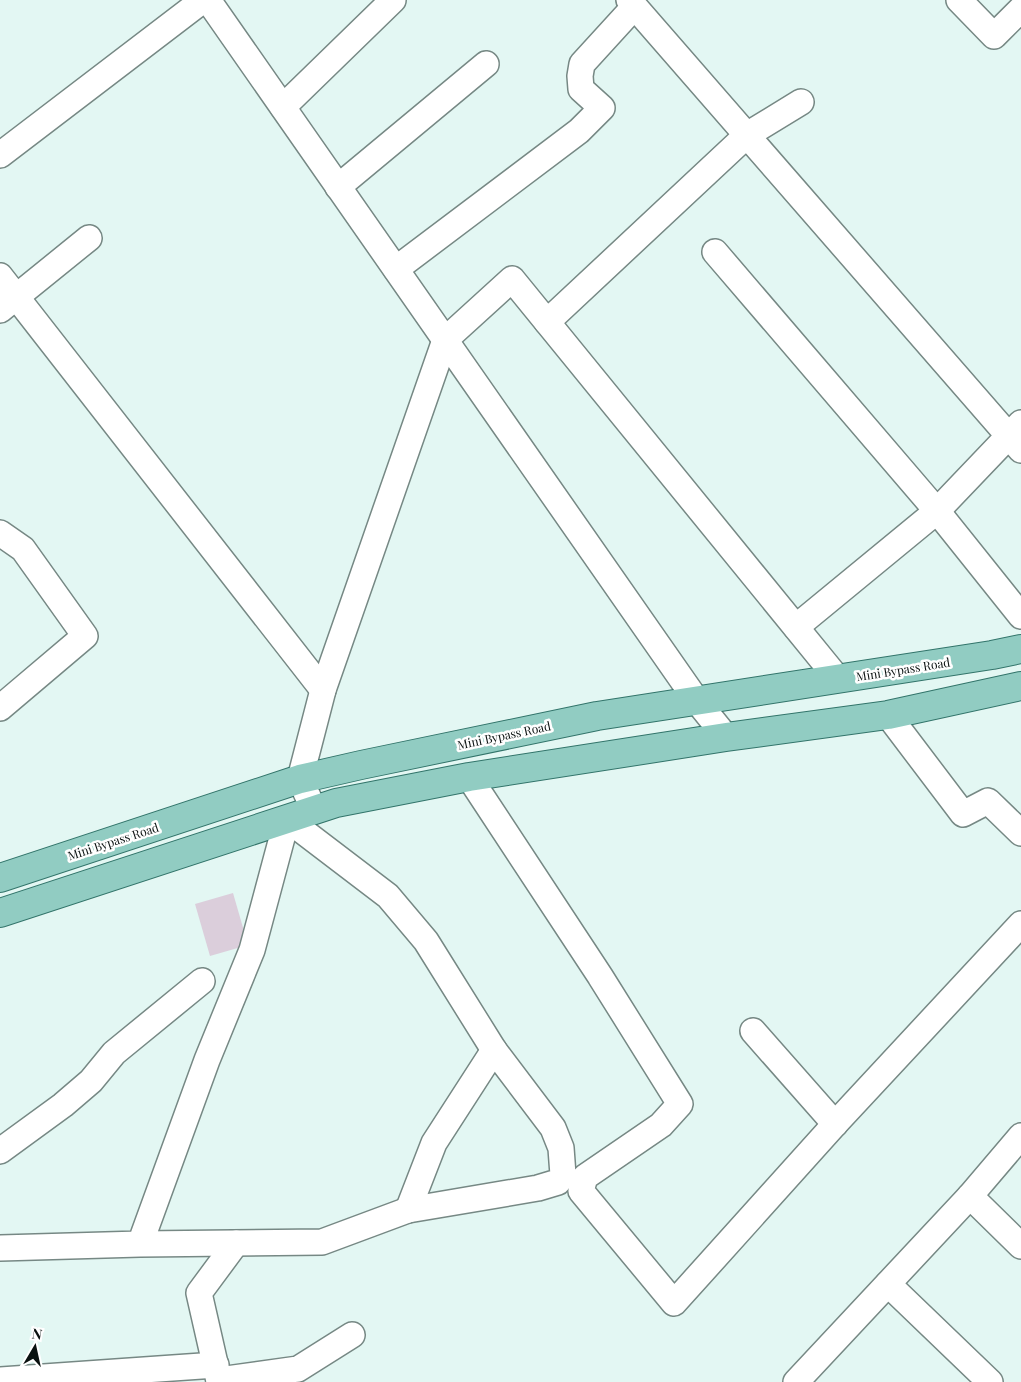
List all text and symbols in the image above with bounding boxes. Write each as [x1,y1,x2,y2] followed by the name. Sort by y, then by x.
[855,654,951,684] street label: Mini Bypass Road
[456,717,552,753] street label: Mini Bypass Road
[65,819,161,863] street label: Mini Bypass Road
[10,1322,60,1372] north arrow
[31,1323,44,1344] text: N

